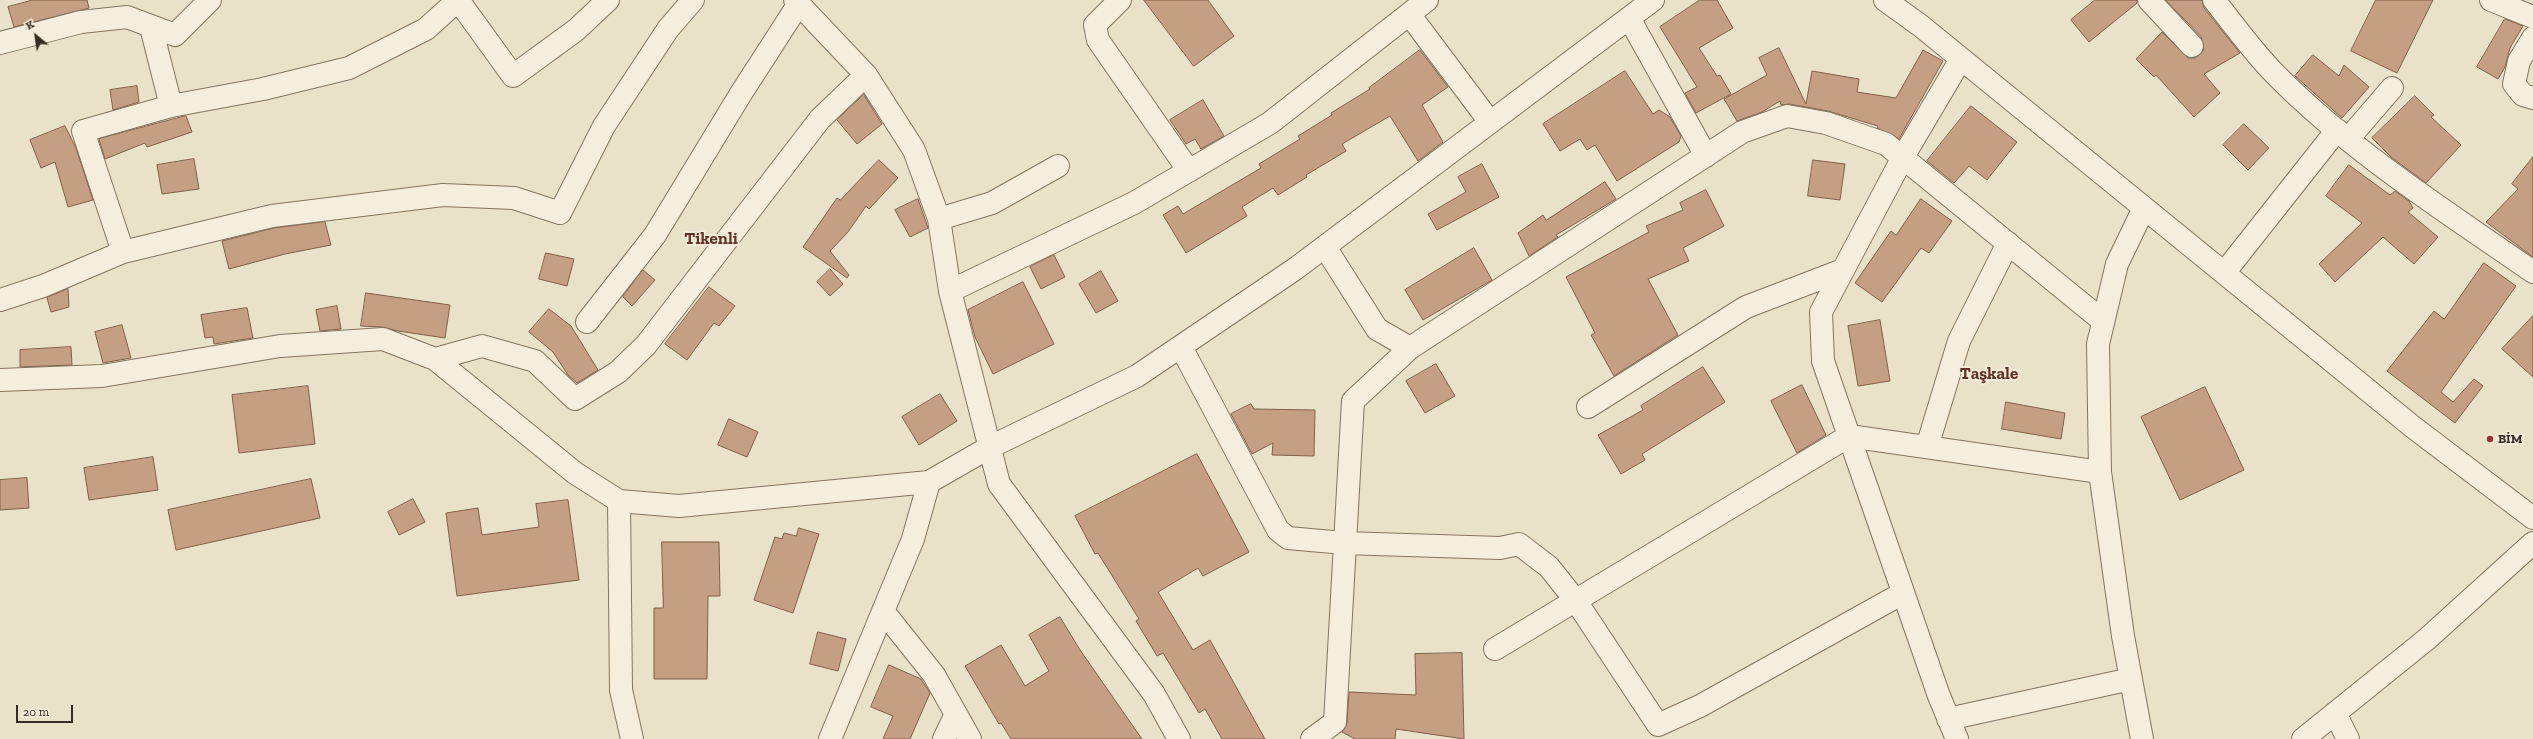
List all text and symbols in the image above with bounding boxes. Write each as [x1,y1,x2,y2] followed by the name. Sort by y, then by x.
[16,16,56,56] north arrow
[24,18,36,33] text: K
[684,229,738,249] district label: Tikenli
[1960,364,2018,384] district label: Taşkale
[2498,431,2522,447] place label: BİM
[2485,434,2495,444] marker: BİM
[18,697,75,723] scale bar
[23,705,49,719] text: 20 m

